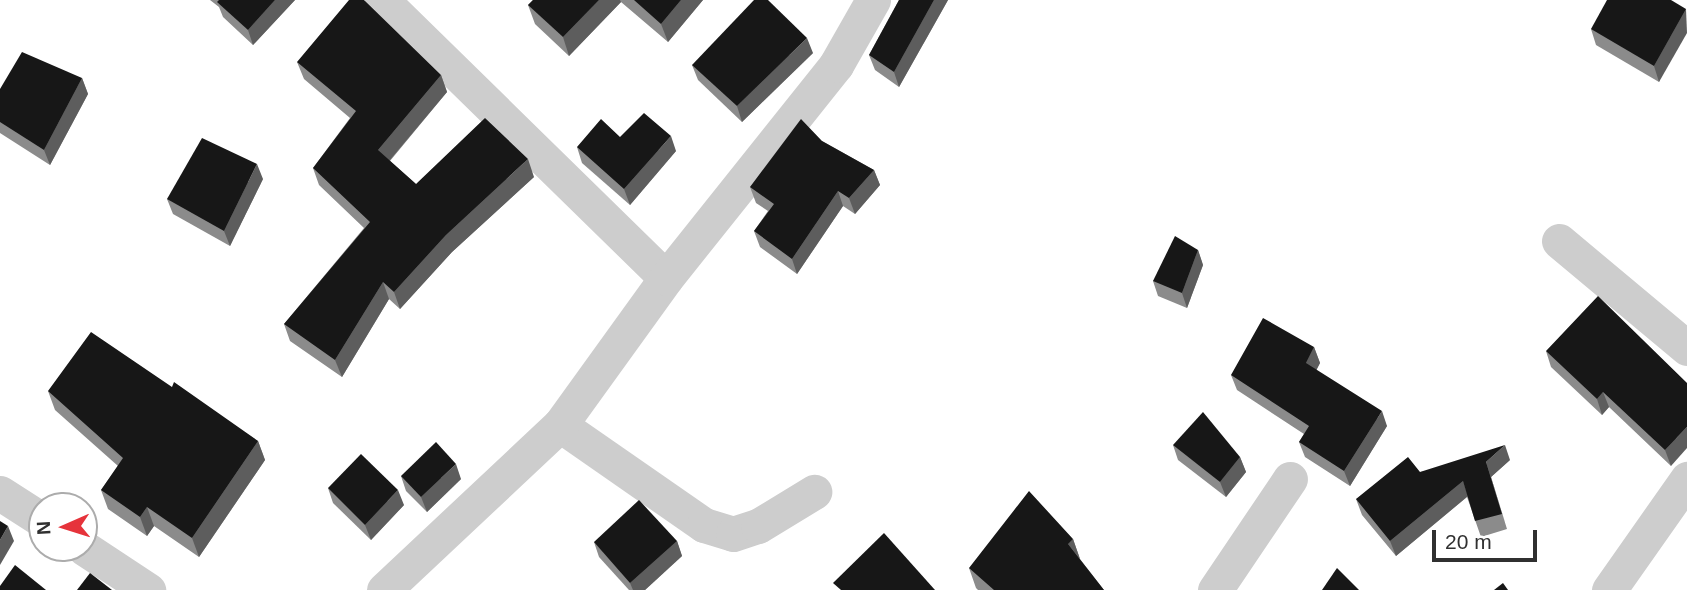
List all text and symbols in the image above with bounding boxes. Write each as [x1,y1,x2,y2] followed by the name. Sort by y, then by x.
[28,492,98,562] north arrow
[1435,516,1540,560] scale bar
[33,521,54,535] text: N
[1445,530,1492,553] text: 20 m

